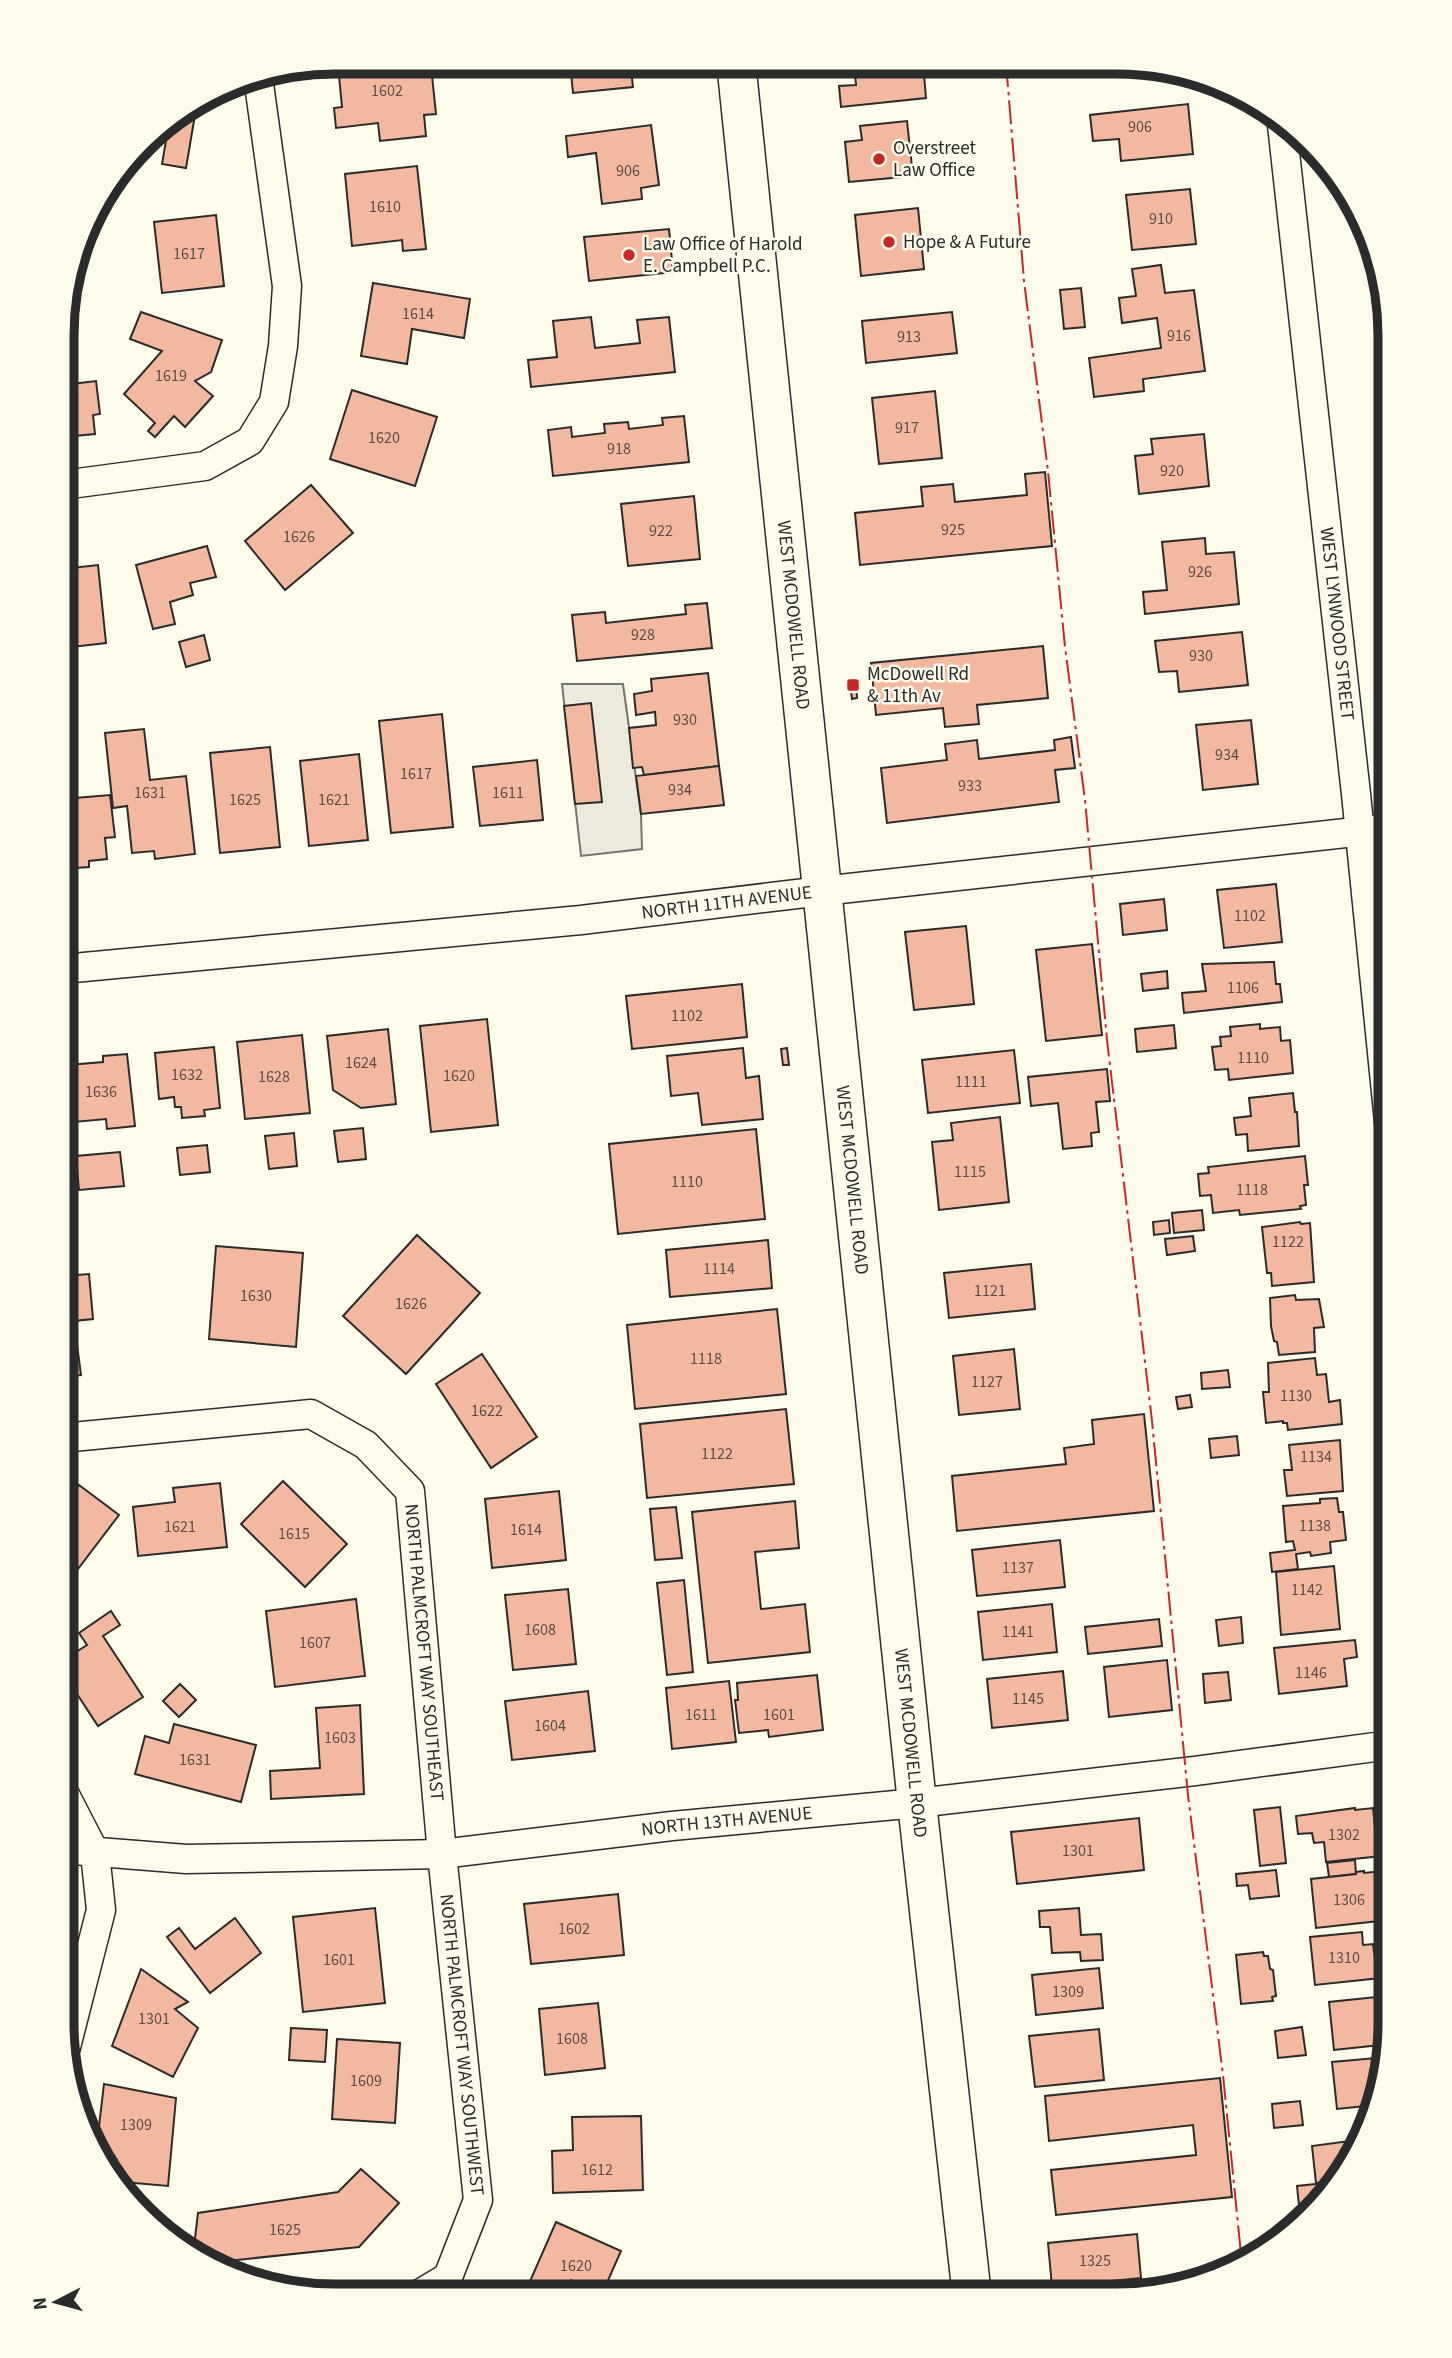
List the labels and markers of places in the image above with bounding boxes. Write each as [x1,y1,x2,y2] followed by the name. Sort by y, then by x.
[893,135,976,184] place label: Overstreet Law Office
[871,151,887,167] marker: Overstreet Law Office
[903,229,1031,256] place label: Hope & A Future
[643,231,803,280] place label: Law Office of Harold E. Campbell P.C.
[881,234,897,250] marker: Hope & A Future
[621,247,637,263] marker: Law Office of Harold E. Campbell P.C.
[867,661,969,710] place label: McDowell Rd & 11th Av
[845,677,861,693] marker: McDowell Rd & 11th Av

